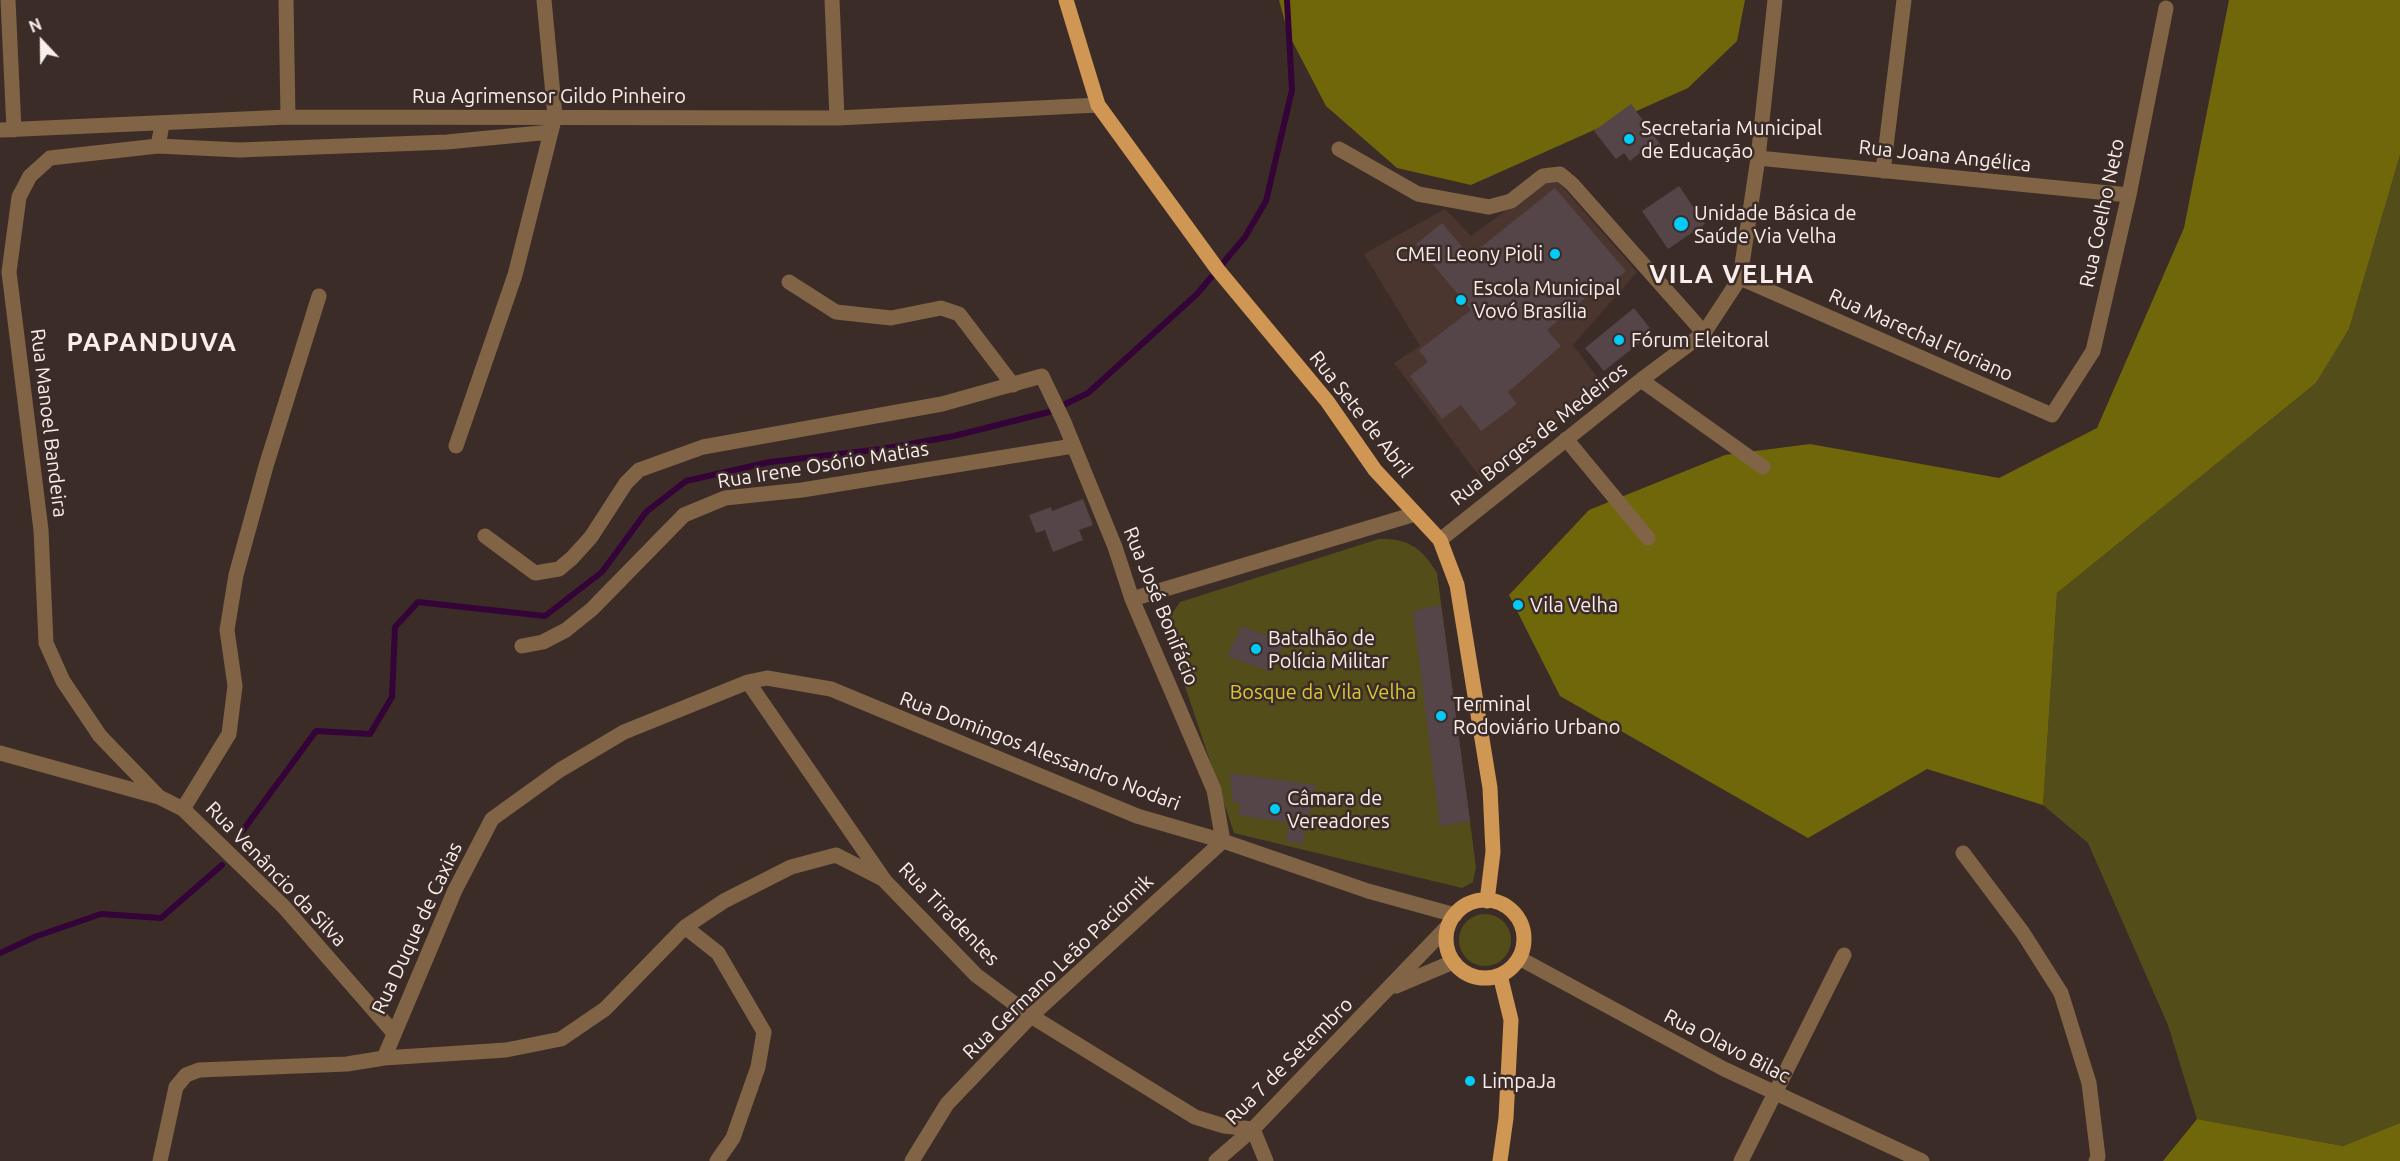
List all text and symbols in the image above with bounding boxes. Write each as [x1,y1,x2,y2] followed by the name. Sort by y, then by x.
[12,12,72,72] north arrow
[26,15,44,36] text: N
[412,84,686,108] street label: Rua Agrimensor Gildo Pinheiro
[1641,116,1822,163] place label: Secretaria Municipal de Educação
[1622,132,1636,146] marker: Secretaria Municipal de Educação
[1858,135,2032,177] street label: Rua Joana Angélica
[2075,136,2129,290] street label: Rua Coelho Neto
[1694,201,1857,248] place label: Unidade Básica de Saúde Via Velha
[1672,215,1690,233] marker: Unidade Básica de Saúde Via Velha
[1395,242,1543,266] place label: CMEI Leony Pioli
[1548,247,1562,261] marker: CMEI Leony Pioli
[1649,258,1815,290] district label: VILA VELHA
[1473,276,1620,323] place label: Escola Municipal Vovó Brasília
[1825,284,2017,386] street label: Rua Marechal Floriano
[1454,293,1468,307] marker: Escola Municipal Vovó Brasília
[66,326,238,358] district label: PAPANDUVA
[25,327,73,519] street label: Rua Manoel Bandeira
[1631,328,1769,352] place label: Fórum Eleitoral
[1612,333,1626,347] marker: Fórum Eleitoral
[1304,346,1418,482] street label: Rua Sete de Abril
[1446,358,1632,510] street label: Rua Borges de Medeiros
[716,436,930,494] street label: Rua Irene Osório Matias
[1118,523,1204,689] street label: Rua José Bonifácio
[1530,593,1618,617] place label: Vila Velha
[1511,598,1525,612] marker: Vila Velha
[1268,626,1389,673] place label: Batalhão de Polícia Militar
[1249,642,1263,656] marker: Batalhão de Polícia Militar
[1230,680,1416,704] park label: Bosque da Vila Velha
[896,686,1184,816] street label: Rua Domingos Alessandro Nodari
[1453,692,1620,739] place label: Terminal Rodoviário Urbano
[1434,709,1448,723] marker: Terminal Rodoviário Urbano
[1287,786,1390,833] place label: Câmara de Vereadores
[201,796,351,952] street label: Rua Venâncio da Silva
[1268,802,1282,816] marker: Câmara de Vereadores
[367,838,467,1018] street label: Rua Duque de Caxias
[894,857,1004,971] street label: Rua Tiradentes
[958,870,1158,1064] street label: Rua Germano Leão Paciornik
[1220,992,1358,1130] street label: Rua 7 de Setembro
[1660,1004,1794,1088] street label: Rua Olavo Bilac
[1482,1069,1556,1093] place label: LimpaJa
[1463,1074,1477,1088] marker: LimpaJa

